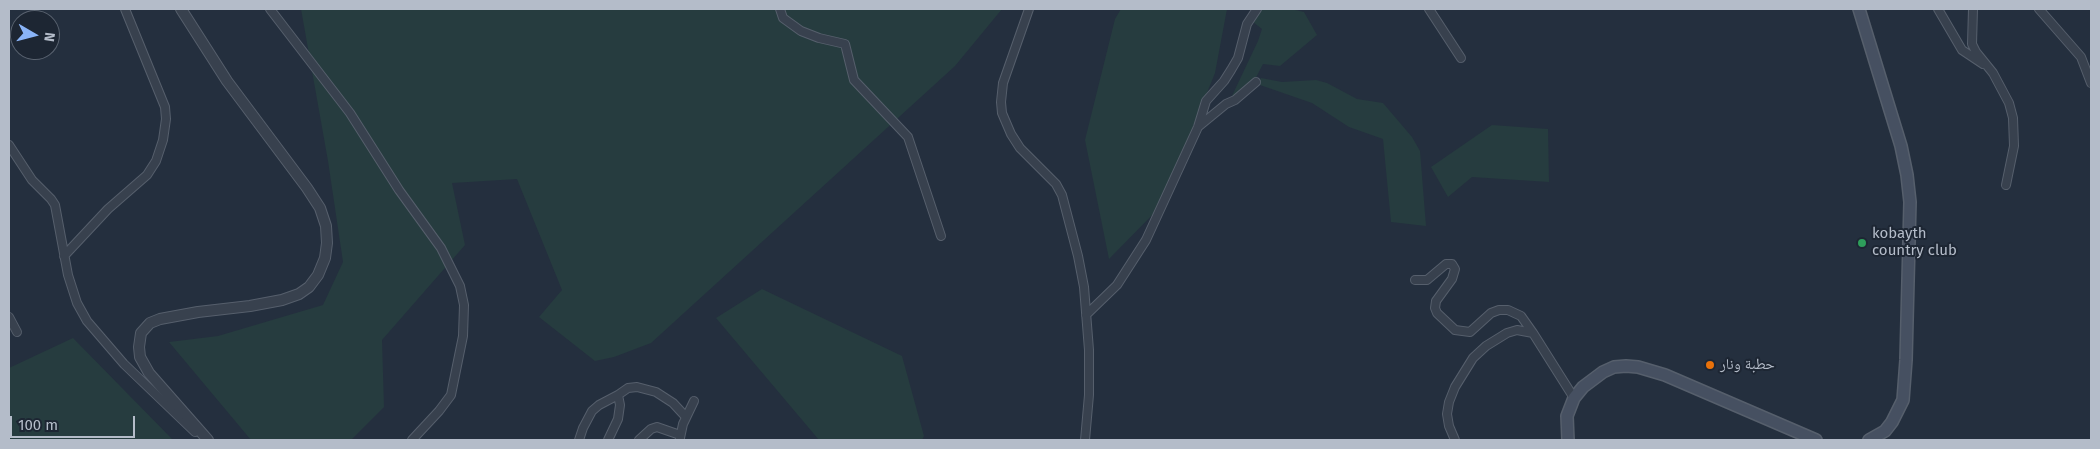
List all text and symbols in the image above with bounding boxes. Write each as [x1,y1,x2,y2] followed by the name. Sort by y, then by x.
[10,10,60,60] north arrow
[40,31,58,43] text: N
[1872,225,1957,260] place label: kobayth country club
[1856,237,1868,249] marker: kobayth country club
[1720,356,1775,374] place label: حطبة ونار
[1704,359,1716,371] marker: حطبة ونار
[12,406,138,438] scale bar
[18,416,58,434] text: 100 m

